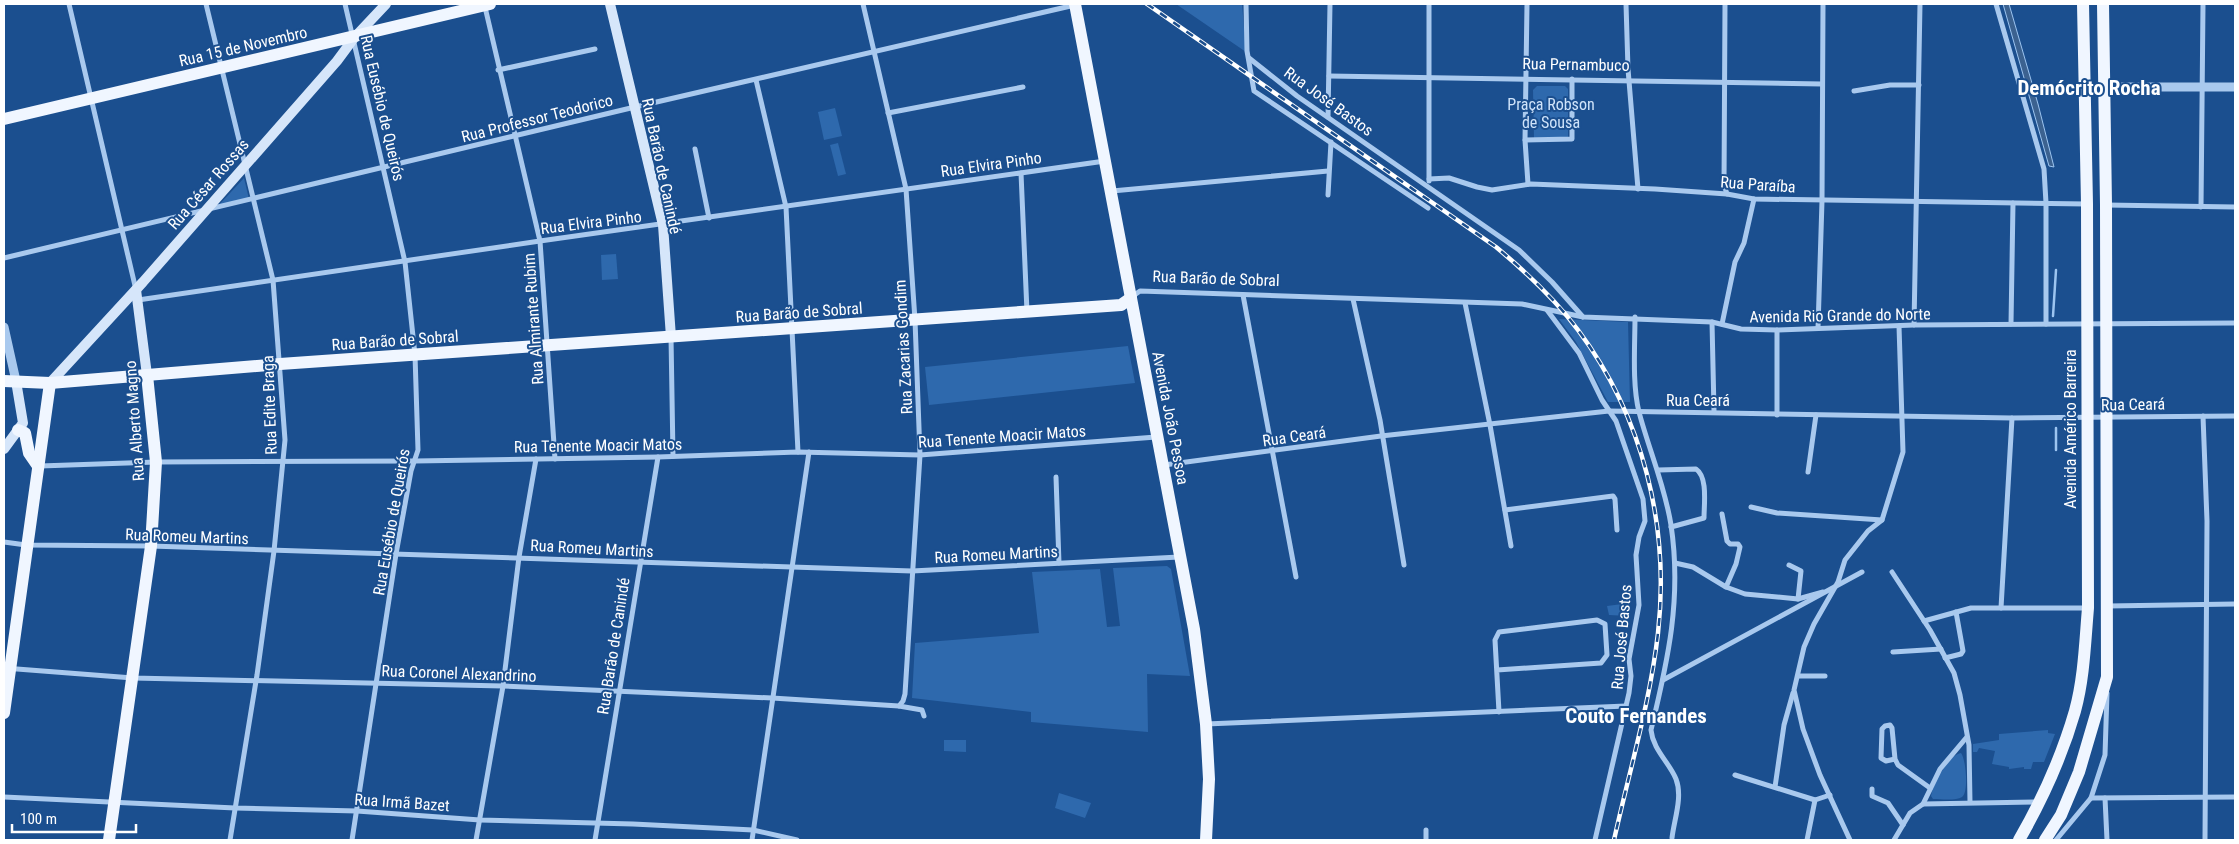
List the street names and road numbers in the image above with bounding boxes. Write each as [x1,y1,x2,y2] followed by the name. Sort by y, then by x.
[177,23,309,70] street label: Rua 15 de Novembro
[357,33,409,183] street label: Rua Eusébio de Queirós
[1522,54,1630,75] street label: Rua Pernambuco
[1280,63,1377,140] street label: Rua José Bastos
[459,90,615,147] street label: Rua Professor Teodorico
[638,96,685,236] street label: Rua Barão de Canindé
[164,135,253,233] street label: Rua César Rossas
[939,148,1043,181] street label: Rua Elvira Pinho
[1720,172,1796,197] street label: Rua Paraíba
[539,207,643,238] street label: Rua Elvira Pinho
[519,253,548,385] street label: Rua Almirante Rubim
[1152,267,1280,290] street label: Rua Barão de Sobral
[890,279,917,415] street label: Rua Zacarias Gondim
[735,299,863,326] street label: Rua Barão de Sobral
[1749,304,1931,327] street label: Avenida Rio Grande do Norte
[331,327,459,354] street label: Rua Barão de Sobral
[2061,349,2080,509] street label: Avenida Américo Barreira
[1148,350,1193,486] street label: Avenida João Pessoa
[258,355,281,455] street label: Rua Edite Braga
[121,360,148,482] street label: Rua Alberto Magno
[1666,391,1730,410] street label: Rua Ceará
[2101,394,2165,415] street label: Rua Ceará
[917,421,1087,452] street label: Rua Tenente Moacir Matos
[1261,423,1327,450] street label: Rua Ceará
[514,435,682,456] street label: Rua Tenente Moacir Matos
[369,447,414,597] street label: Rua Eusébio de Queirós
[125,525,249,548] street label: Rua Romeu Martins
[530,536,654,561] street label: Rua Romeu Martins
[934,542,1058,567] street label: Rua Romeu Martins
[593,576,634,716] street label: Rua Barão de Canindé
[1607,584,1636,690] street label: Rua José Bastos
[381,661,537,686] street label: Rua Coronel Alexandrino
[354,790,450,815] street label: Rua Irmã Bazet

